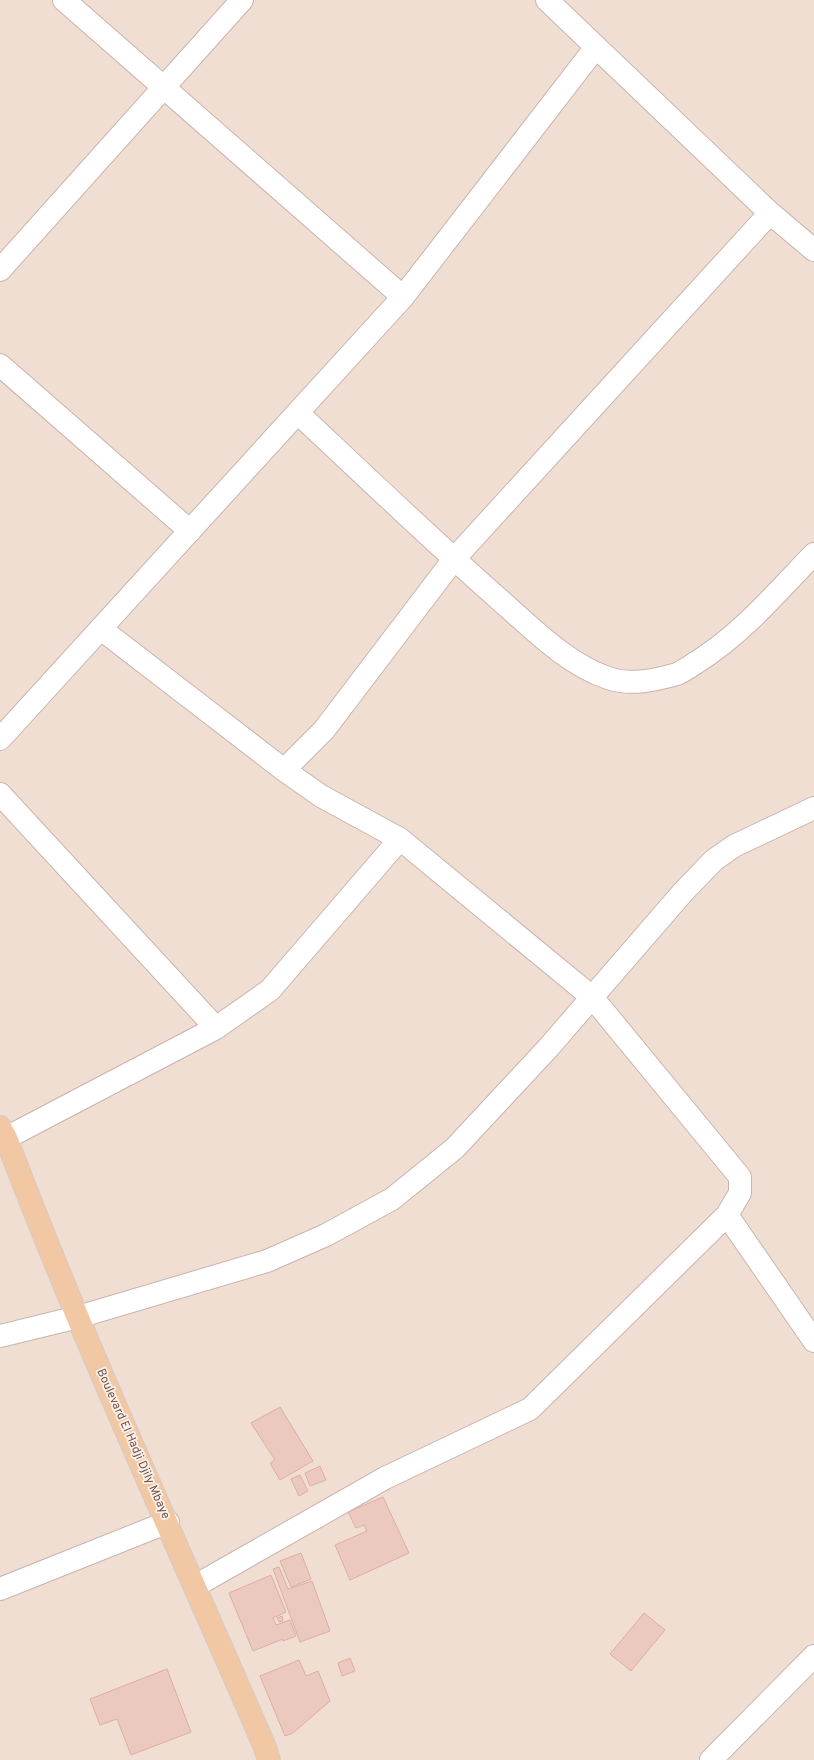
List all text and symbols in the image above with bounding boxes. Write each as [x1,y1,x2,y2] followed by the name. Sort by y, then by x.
[93,1366,173,1522] street label: Boulevard El Hadji Djily Mbaye

